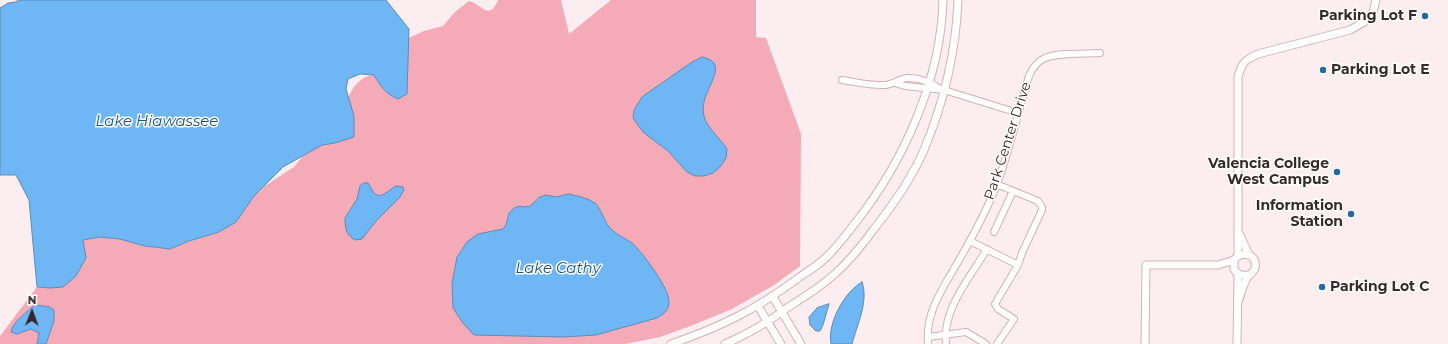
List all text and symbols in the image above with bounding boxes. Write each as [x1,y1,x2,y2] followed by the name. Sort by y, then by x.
[1319,8,1417,24] place label: Parking Lot F
[1420,11,1430,21] marker: Parking Lot F
[1331,62,1430,78] place label: Parking Lot E
[1318,65,1328,75] marker: Parking Lot E
[981,80,1035,202] street label: Park Center Drive
[96,113,218,131] water label: Lake Hiawassee
[1208,156,1329,188] place label: Valencia College West Campus
[1332,167,1342,177] marker: Valencia College West Campus
[1256,198,1343,230] place label: Information Station
[1346,209,1356,219] marker: Information Station
[515,260,601,278] water label: Lake Cathy
[1330,279,1429,295] place label: Parking Lot C
[1317,282,1327,292] marker: Parking Lot C
[12,292,52,332] north arrow
[28,293,37,307] text: N

